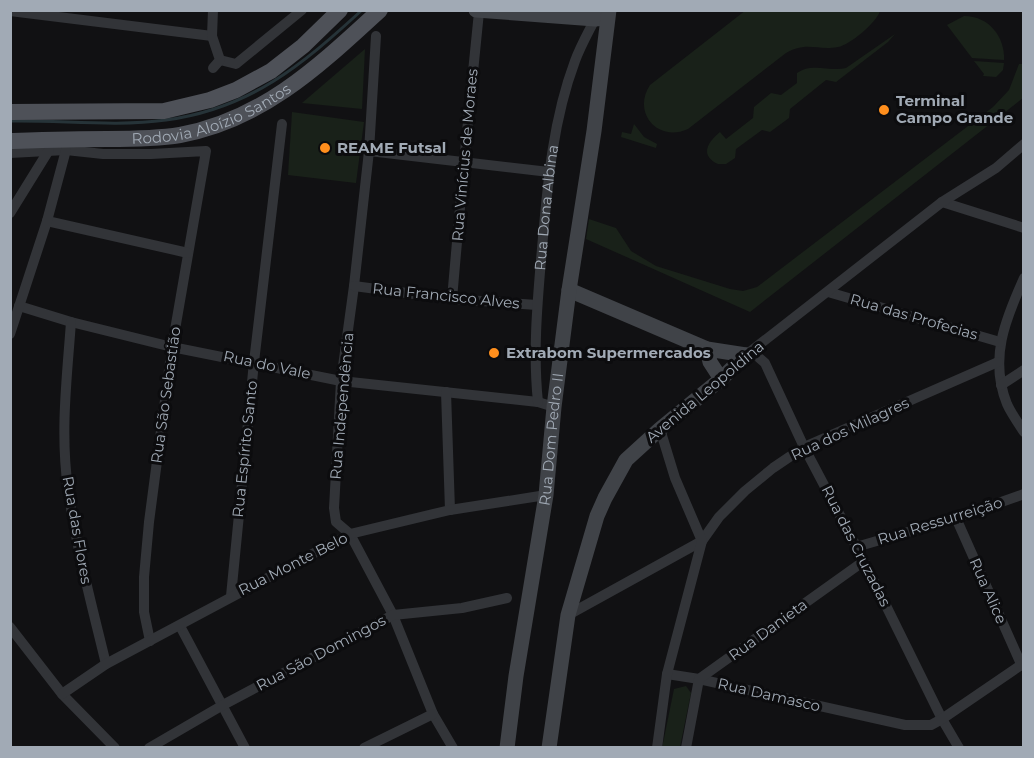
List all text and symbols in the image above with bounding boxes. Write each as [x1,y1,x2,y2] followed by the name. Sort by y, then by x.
[447,68,482,242] street label: Rua Vinícius de Moraes
[131,79,294,148] street label: Rodovia Aloízio Santos
[896,91,1013,127] place label: Terminal Campo Grande
[877,103,891,117] marker: Terminal Campo Grande
[337,138,446,157] place label: REAME Futsal
[318,141,332,155] marker: REAME Futsal
[530,143,562,271] street label: Rua Dona Albina
[372,278,521,313] street label: Rua Francisco Alves
[848,289,980,344] street label: Rua das Profecias
[146,325,185,465] street label: Rua São Sebastião
[326,332,357,480] street label: Rua Independência
[642,337,768,447] street label: Avenida Leopoldina
[506,343,711,362] place label: Extrabom Supermercados
[222,346,313,383] street label: Rua do Vale
[487,346,501,360] marker: Extrabom Supermercados
[534,372,567,507] street label: Rua Dom Pedro II
[228,380,261,518] street label: Rua Espírito Santo
[788,393,912,464] street label: Rua dos Milagres
[59,475,96,585] street label: Rua das Flores
[818,482,895,610] street label: Rua das Cruzadas
[875,492,1005,549] street label: Rua Ressurreição
[235,528,351,599] street label: Rua Monte Belo
[966,555,1011,627] street label: Rua Alice
[725,595,811,665] street label: Rua Danieta
[253,610,389,695] street label: Rua São Domingos
[716,673,822,716] street label: Rua Damasco

